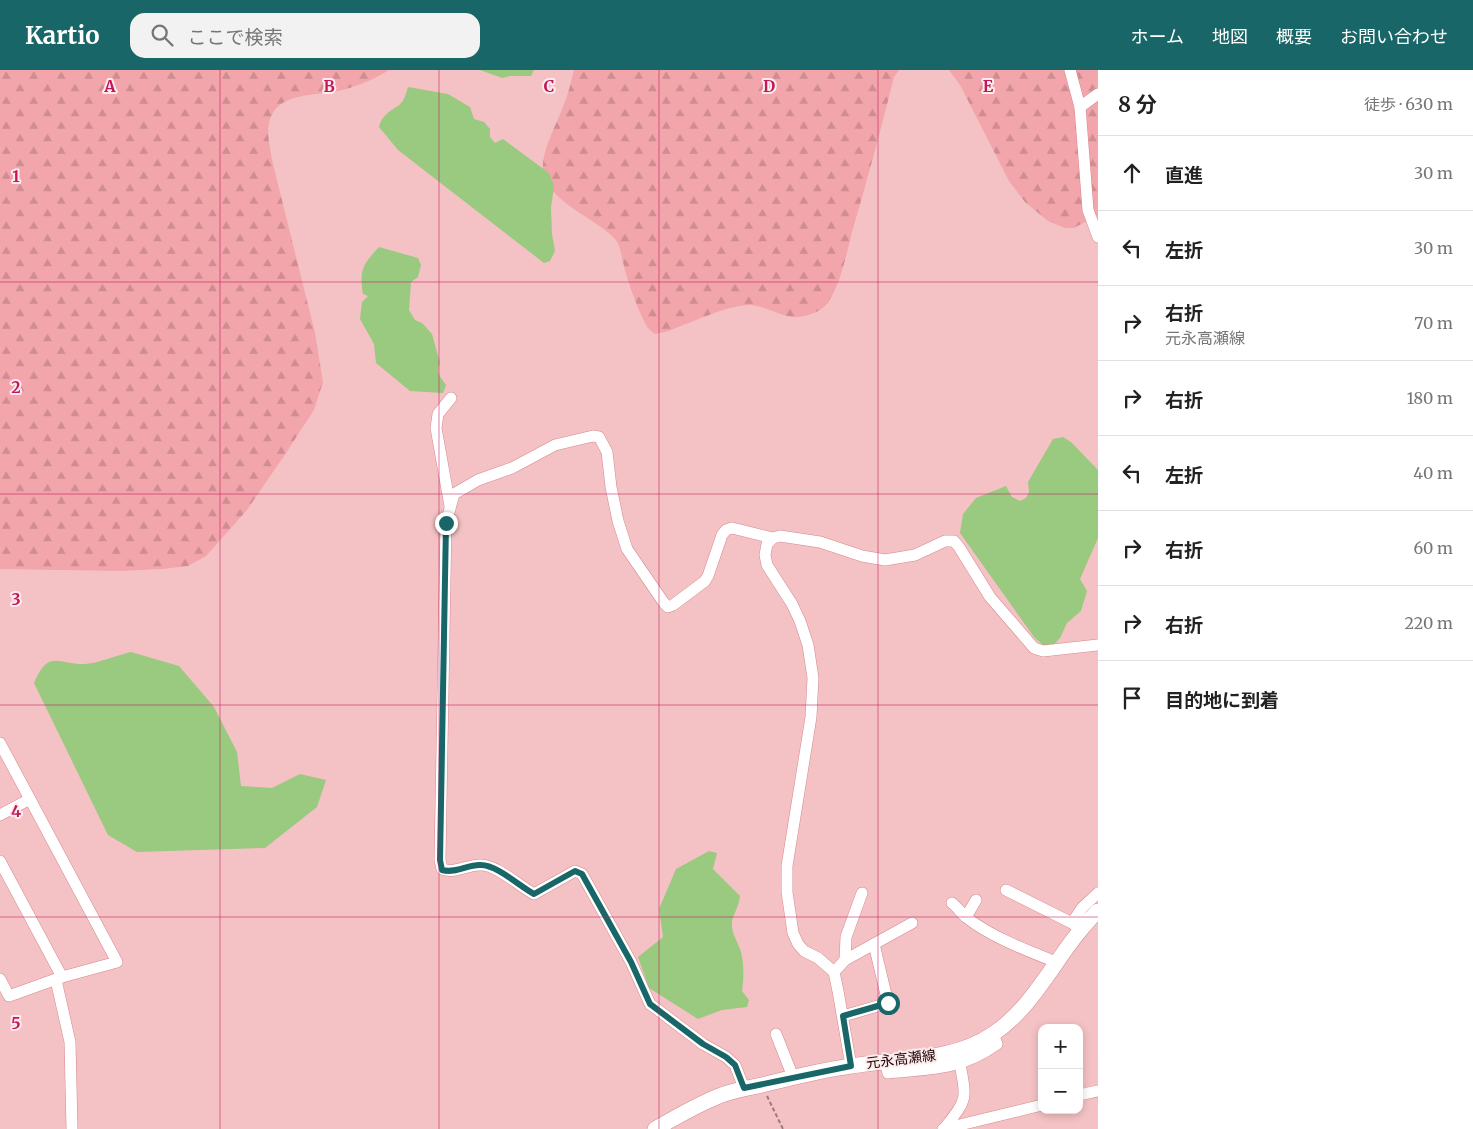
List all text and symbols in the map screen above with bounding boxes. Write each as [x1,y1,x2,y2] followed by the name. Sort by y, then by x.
[130,13,480,58] search box
[25,20,100,51] text: Kartio
[148,21,176,49] icon: search
[188,25,283,49] text: ここで検索
[1131,25,1184,48] text: ホーム
[1212,25,1248,48] text: 地図
[1276,25,1312,48] text: 概要
[1340,25,1448,48] text: お問い合わせ
[103,76,116,96] text: A
[323,76,335,96] text: B
[544,76,554,96] text: C
[763,76,775,96] text: D
[983,76,994,96] text: E
[1118,91,1157,118] text: 8 分
[1364,94,1453,114] text: 徒歩 · 630 m
[1118,159,1146,187] icon: ahead
[1165,163,1203,187] text: 直進
[1414,163,1453,183] text: 30 m
[12,166,20,186] text: 1
[1118,234,1146,262] icon: left
[1165,238,1203,262] text: 左折
[1414,238,1453,258] text: 30 m
[1165,301,1203,325] text: 右折
[1118,309,1146,337] icon: right
[1414,313,1453,333] text: 70 m
[1165,328,1245,348] text: 元永高瀬線
[11,377,21,397] text: 2
[1118,384,1146,412] icon: right
[1165,388,1203,412] text: 右折
[1407,388,1453,408] text: 180 m
[1118,459,1146,487] icon: left
[1165,463,1203,487] text: 左折
[1413,463,1453,483] text: 40 m
[435,512,458,535] route end
[1118,534,1146,562] icon: right
[1165,538,1203,562] text: 右折
[1413,538,1453,558] text: 60 m
[11,589,21,609] text: 3
[1118,609,1146,637] icon: right
[1165,613,1203,637] text: 右折
[1405,613,1453,633] text: 220 m
[1118,684,1146,712] icon: arrive
[1165,688,1279,712] text: 目的地に到着
[11,801,21,821] text: 4
[877,992,900,1015] route start
[11,1013,21,1033] text: 5
[1038,1024,1083,1114] map controls
[1038,1024,1083,1069] button: +
[865,1046,937,1072] street label: 元永高瀬線
[1038,1069,1083,1114] button: −

